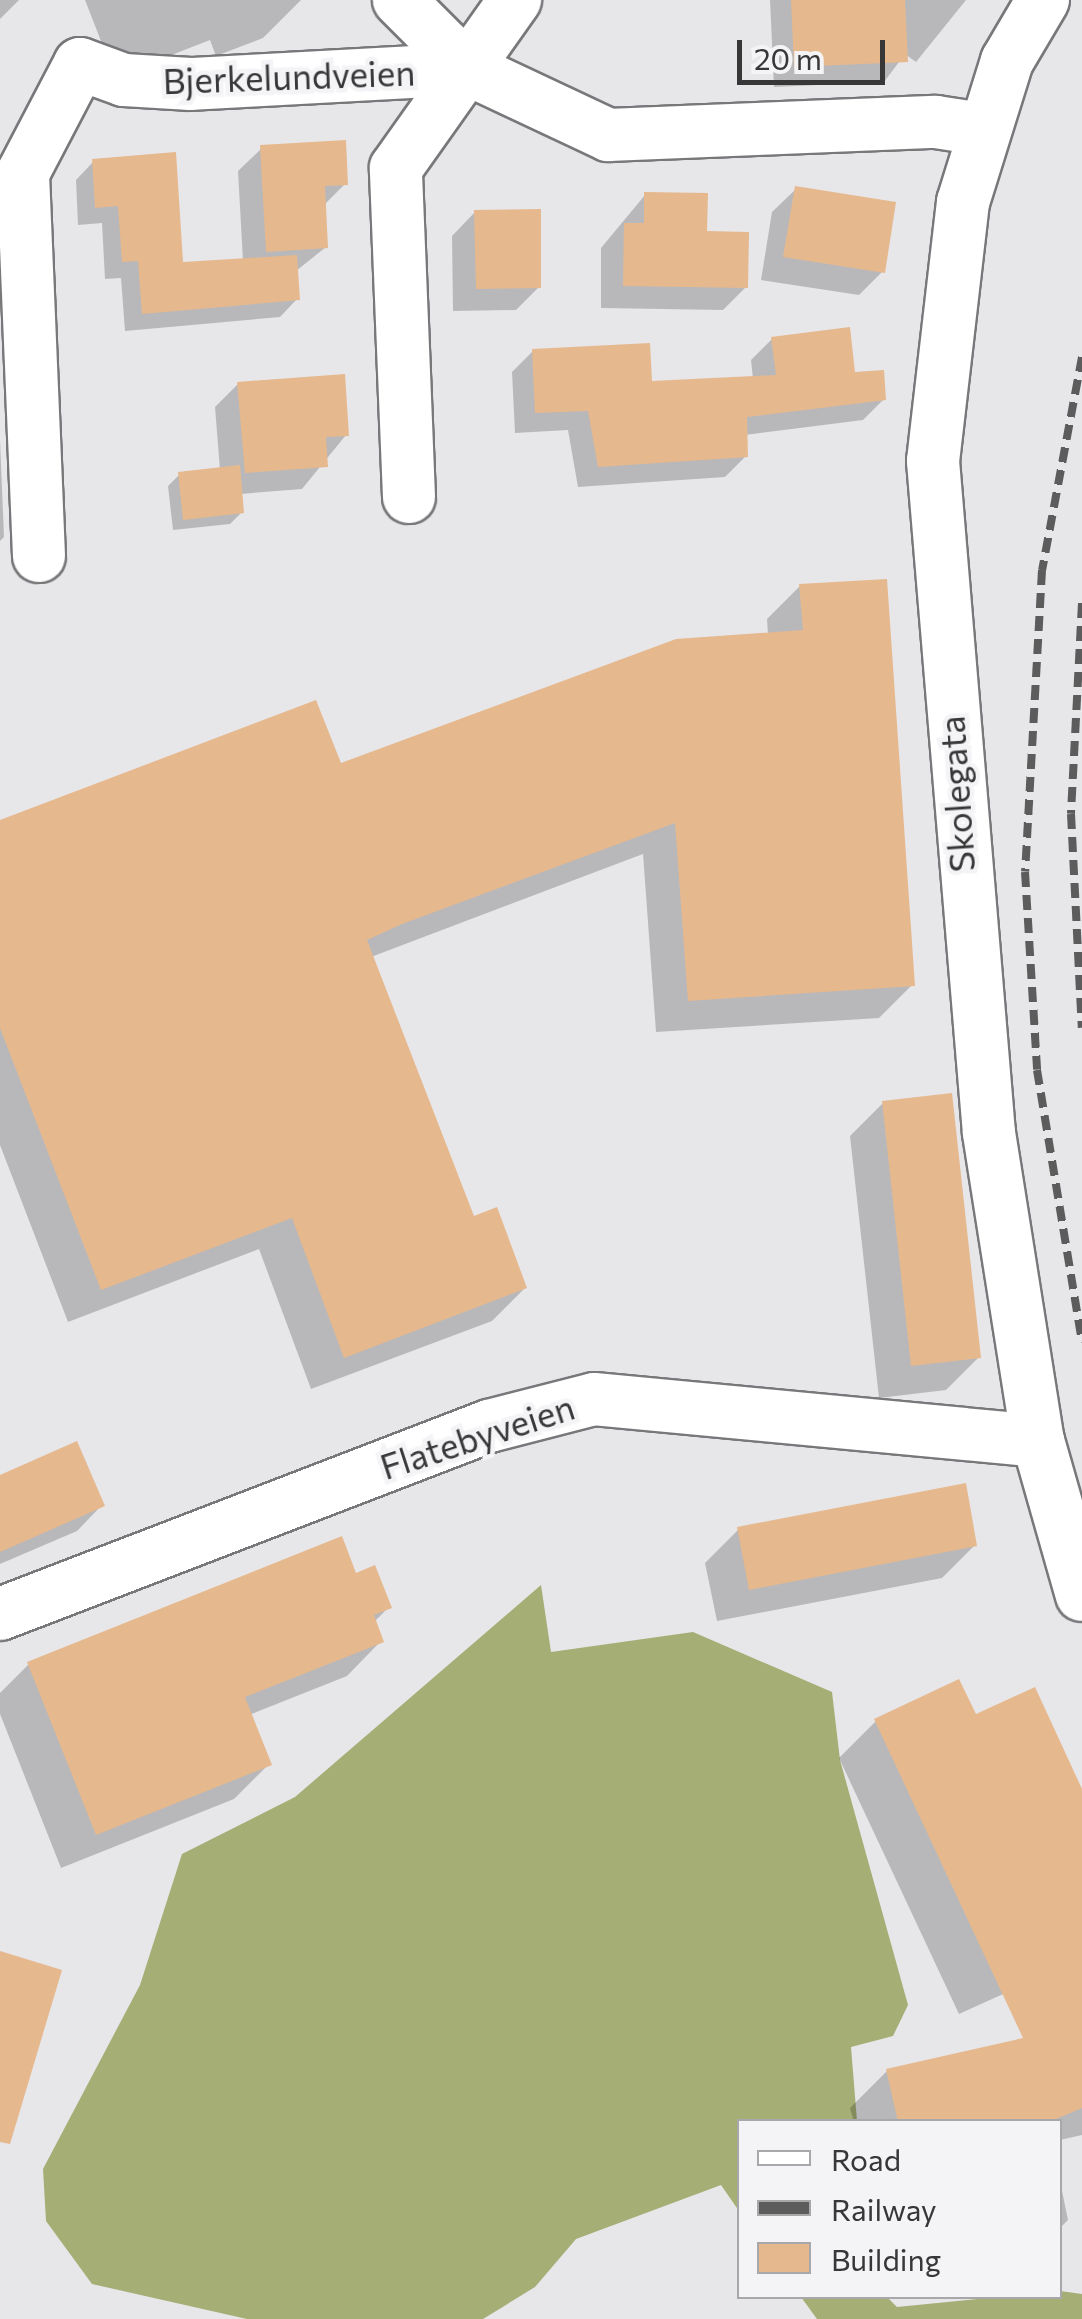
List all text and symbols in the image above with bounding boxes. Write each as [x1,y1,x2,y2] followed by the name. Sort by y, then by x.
[742,20,890,82] scale bar
[754,39,822,76] text: 20 m
[162,51,416,101] street label: Bjerkelundveien
[930,714,982,874] street label: Skolegata
[375,1385,579,1487] street label: Flatebyveien
[737,2119,1062,2299] legend
[831,2140,901,2177] text: Road
[831,2190,937,2227] text: Railway
[831,2240,941,2277] text: Building

